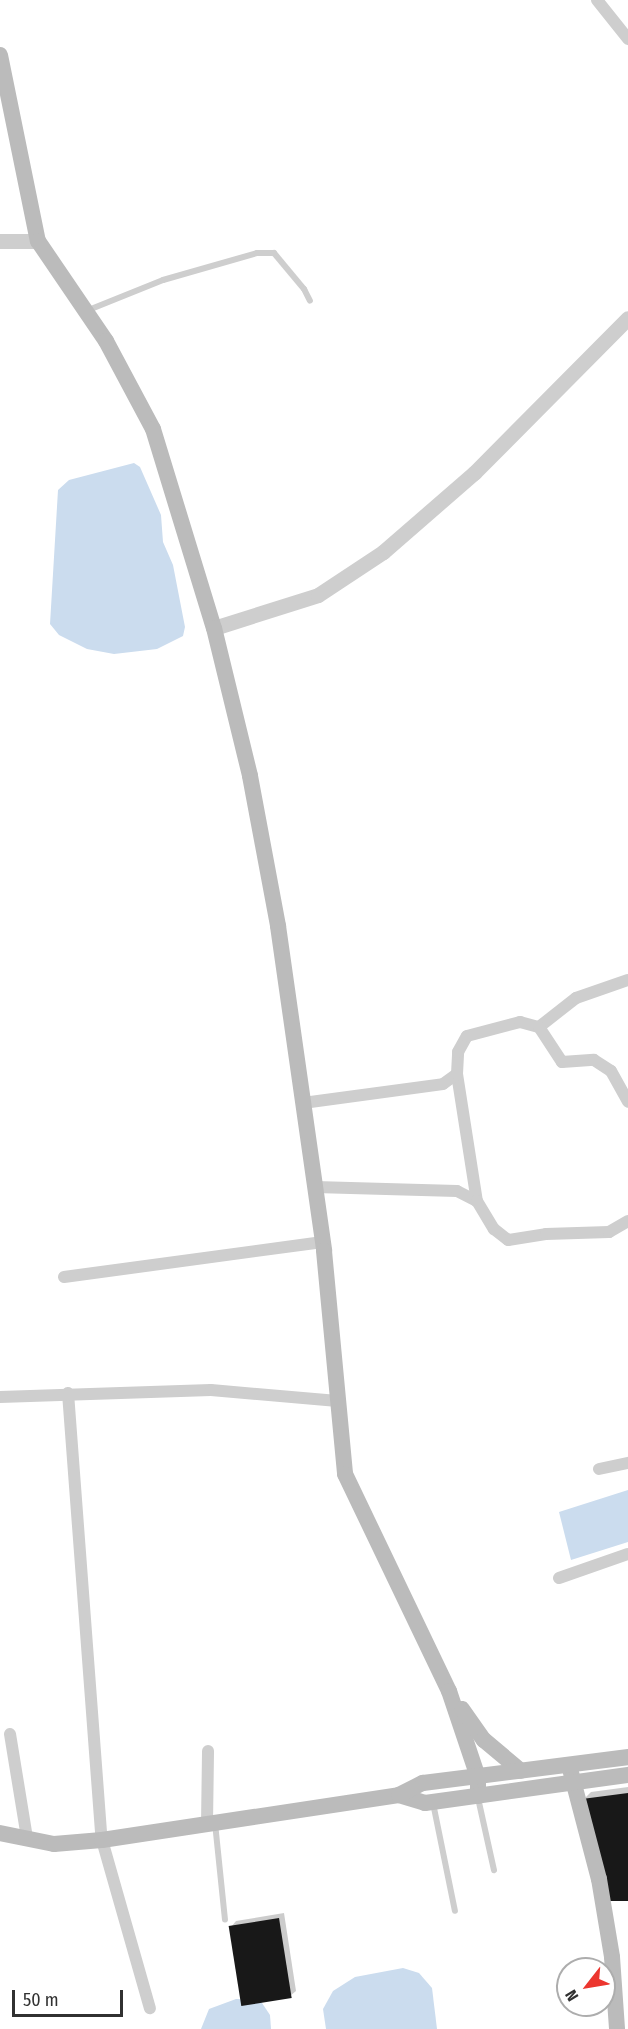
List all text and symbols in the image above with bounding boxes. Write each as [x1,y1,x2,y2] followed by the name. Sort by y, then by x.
[556,1957,616,2017] north arrow
[15,1978,126,2016] scale bar
[561,1986,582,2005] text: N
[23,1989,59,2011] text: 50 m

